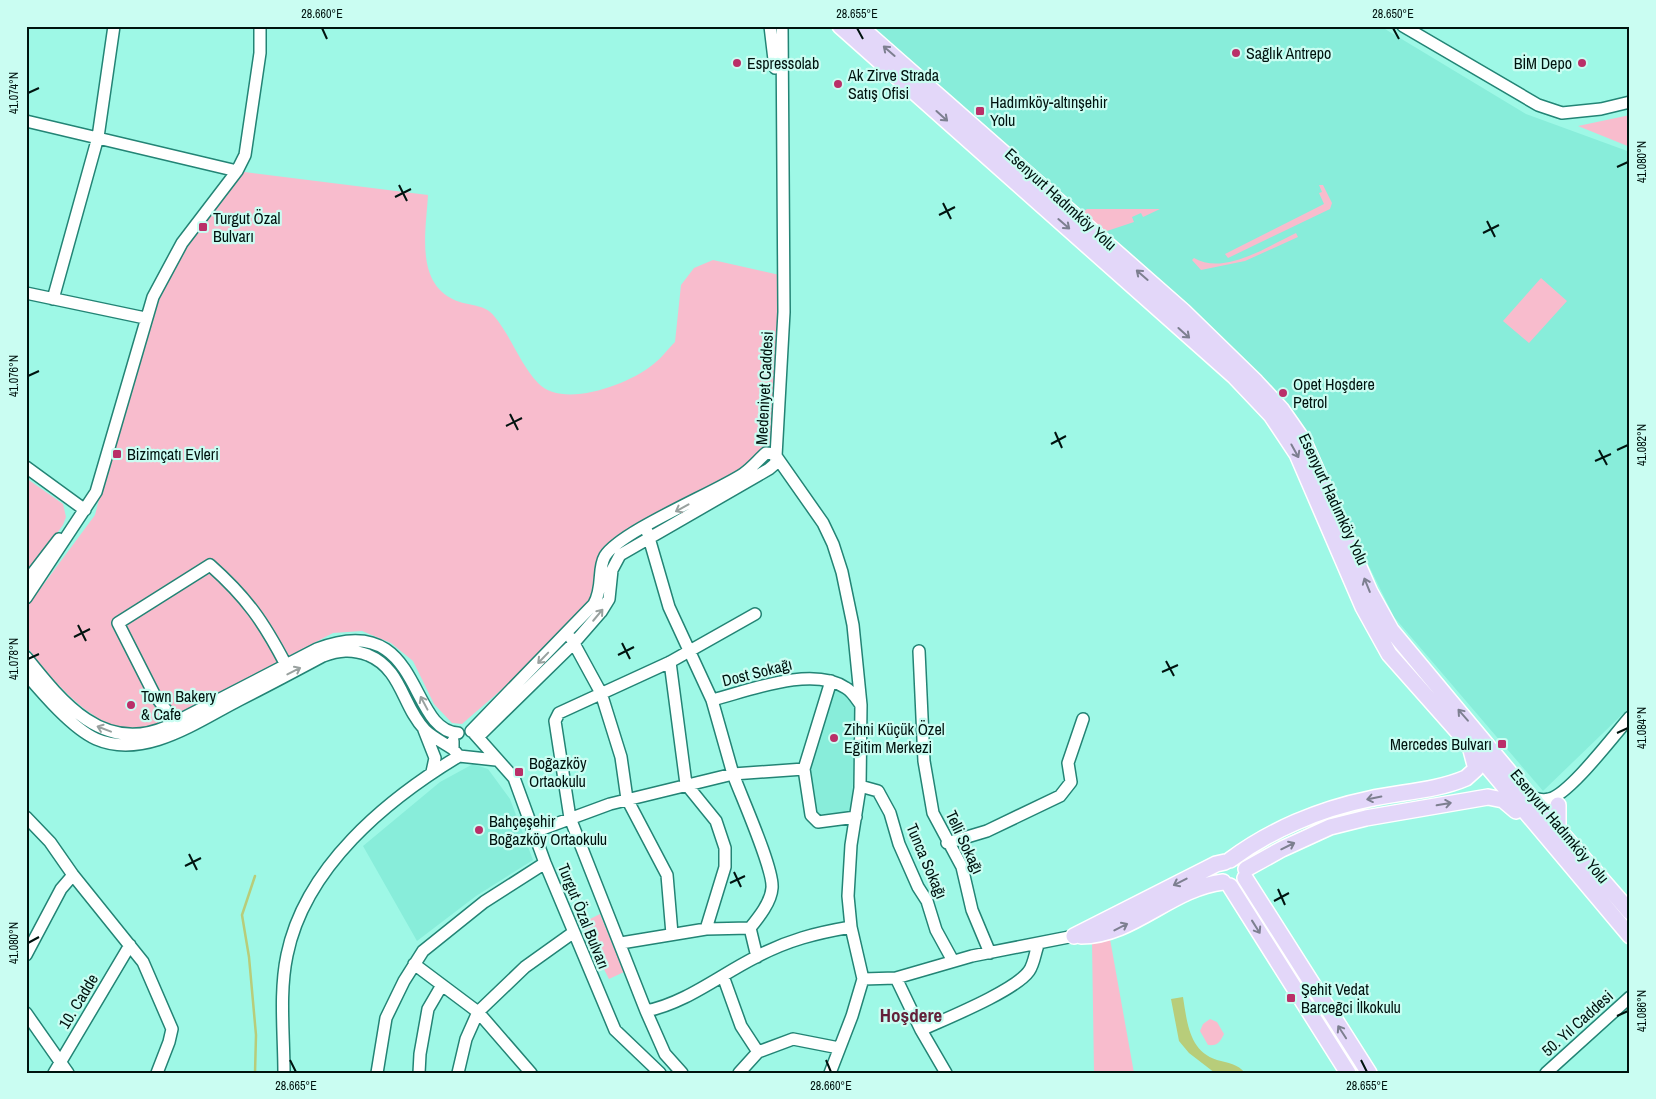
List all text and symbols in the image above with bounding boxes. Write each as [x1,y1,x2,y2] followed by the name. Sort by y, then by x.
[301,6,343,22] text: 28.660°E
[836,6,878,22] text: 28.655°E
[1372,6,1414,22] text: 28.650°E
[1246,42,1331,64] place label: Sağlık Antrepo
[882,45,895,57] one-way arrow
[1230,47,1242,59] marker: Sağlık Antrepo
[747,52,819,74] place label: Espressolab
[1514,52,1572,74] place label: BİM Depo
[731,57,743,69] marker: Espressolab
[1576,57,1588,69] marker: BİM Depo
[847,64,940,104] place label: Ak Zirve Strada Satış Ofisi
[6,72,22,114] text: 41.074°N
[832,78,844,90] marker: Ak Zirve Strada Satış Ofisi
[990,91,1108,131] place label: Hadımköy-altınşehir Yolu
[974,105,986,117] marker: Hadımköy-altınşehir Yolu
[936,110,949,122] one-way arrow
[1634,141,1650,183] text: 41.080°N
[1000,143,1122,255] street label: Esenyurt Hadımköy Yolu
[213,207,281,247] place label: Turgut Özal Bulvarı
[1057,219,1070,230] one-way arrow
[197,221,209,233] marker: Turgut Özal Bulvarı
[1135,269,1148,280] one-way arrow
[1178,327,1191,339] one-way arrow
[750,331,778,445] street label: Medeniyet Caddesi
[6,355,22,397] text: 41.076°N
[1293,373,1375,413] place label: Opet Hoşdere Petrol
[1277,387,1289,399] marker: Opet Hoşdere Petrol
[1634,424,1650,466] text: 41.082°N
[1294,429,1374,569] street label: Esenyurt Hadımköy Yolu
[127,443,219,465] place label: Bizimçatı Evleri
[1290,443,1300,458] one-way arrow
[111,448,123,460] marker: Bizimçatı Evleri
[675,503,689,513] one-way arrow
[1361,578,1371,593] one-way arrow
[593,609,604,622] one-way arrow
[6,638,22,680] text: 41.078°N
[537,651,549,664] one-way arrow
[720,653,794,691] street label: Dost Sokağı
[287,666,302,676] one-way arrow
[141,685,217,725] place label: Town Bakery & Cafe
[419,696,428,711] one-way arrow
[125,699,137,711] marker: Town Bakery & Cafe
[1634,707,1650,749] text: 41.084°N
[1457,709,1468,722] one-way arrow
[844,718,945,758] place label: Zihni Küçük Özel Eğitim Merkezi
[96,724,111,733] one-way arrow
[828,732,840,744] marker: Zihni Küçük Özel Eğitim Merkezi
[1390,733,1492,755] place label: Mercedes Bulvarı
[1496,738,1508,750] marker: Mercedes Bulvarı
[529,752,587,792] place label: Boğazköy Ortaokulu
[1506,764,1614,888] street label: Esenyurt Hadımköy Yolu
[513,766,525,778] marker: Boğazköy Ortaokulu
[1367,793,1383,803] one-way arrow
[1436,798,1452,808] one-way arrow
[941,807,989,877] street label: Telli Sokağı
[489,810,607,850] place label: Bahçeşehir Boğazköy Ortaokulu
[901,820,953,902] street label: Tunca Sokağı
[473,824,485,836] marker: Bahçeşehir Boğazköy Ortaokulu
[1280,840,1295,850] one-way arrow
[553,860,615,972] street label: Turgut Özal Bulvarı
[1173,877,1188,887] one-way arrow
[1251,920,1261,934] one-way arrow
[6,922,22,964] text: 41.080°N
[1114,922,1129,932] one-way arrow
[53,969,103,1033] street label: 10. Cadde
[1301,978,1401,1018] place label: Şehit Vedat Barceğci İlkokulu
[1537,985,1617,1061] street label: 50. Yıl Caddesi
[1634,990,1650,1032] text: 41.086°N
[1285,992,1297,1004] marker: Şehit Vedat Barceğci İlkokulu
[880,1002,943,1028] district label: Hoşdere
[1337,1025,1347,1039] one-way arrow
[275,1078,317,1094] text: 28.665°E
[810,1078,852,1094] text: 28.660°E
[1346,1078,1388,1094] text: 28.655°E

